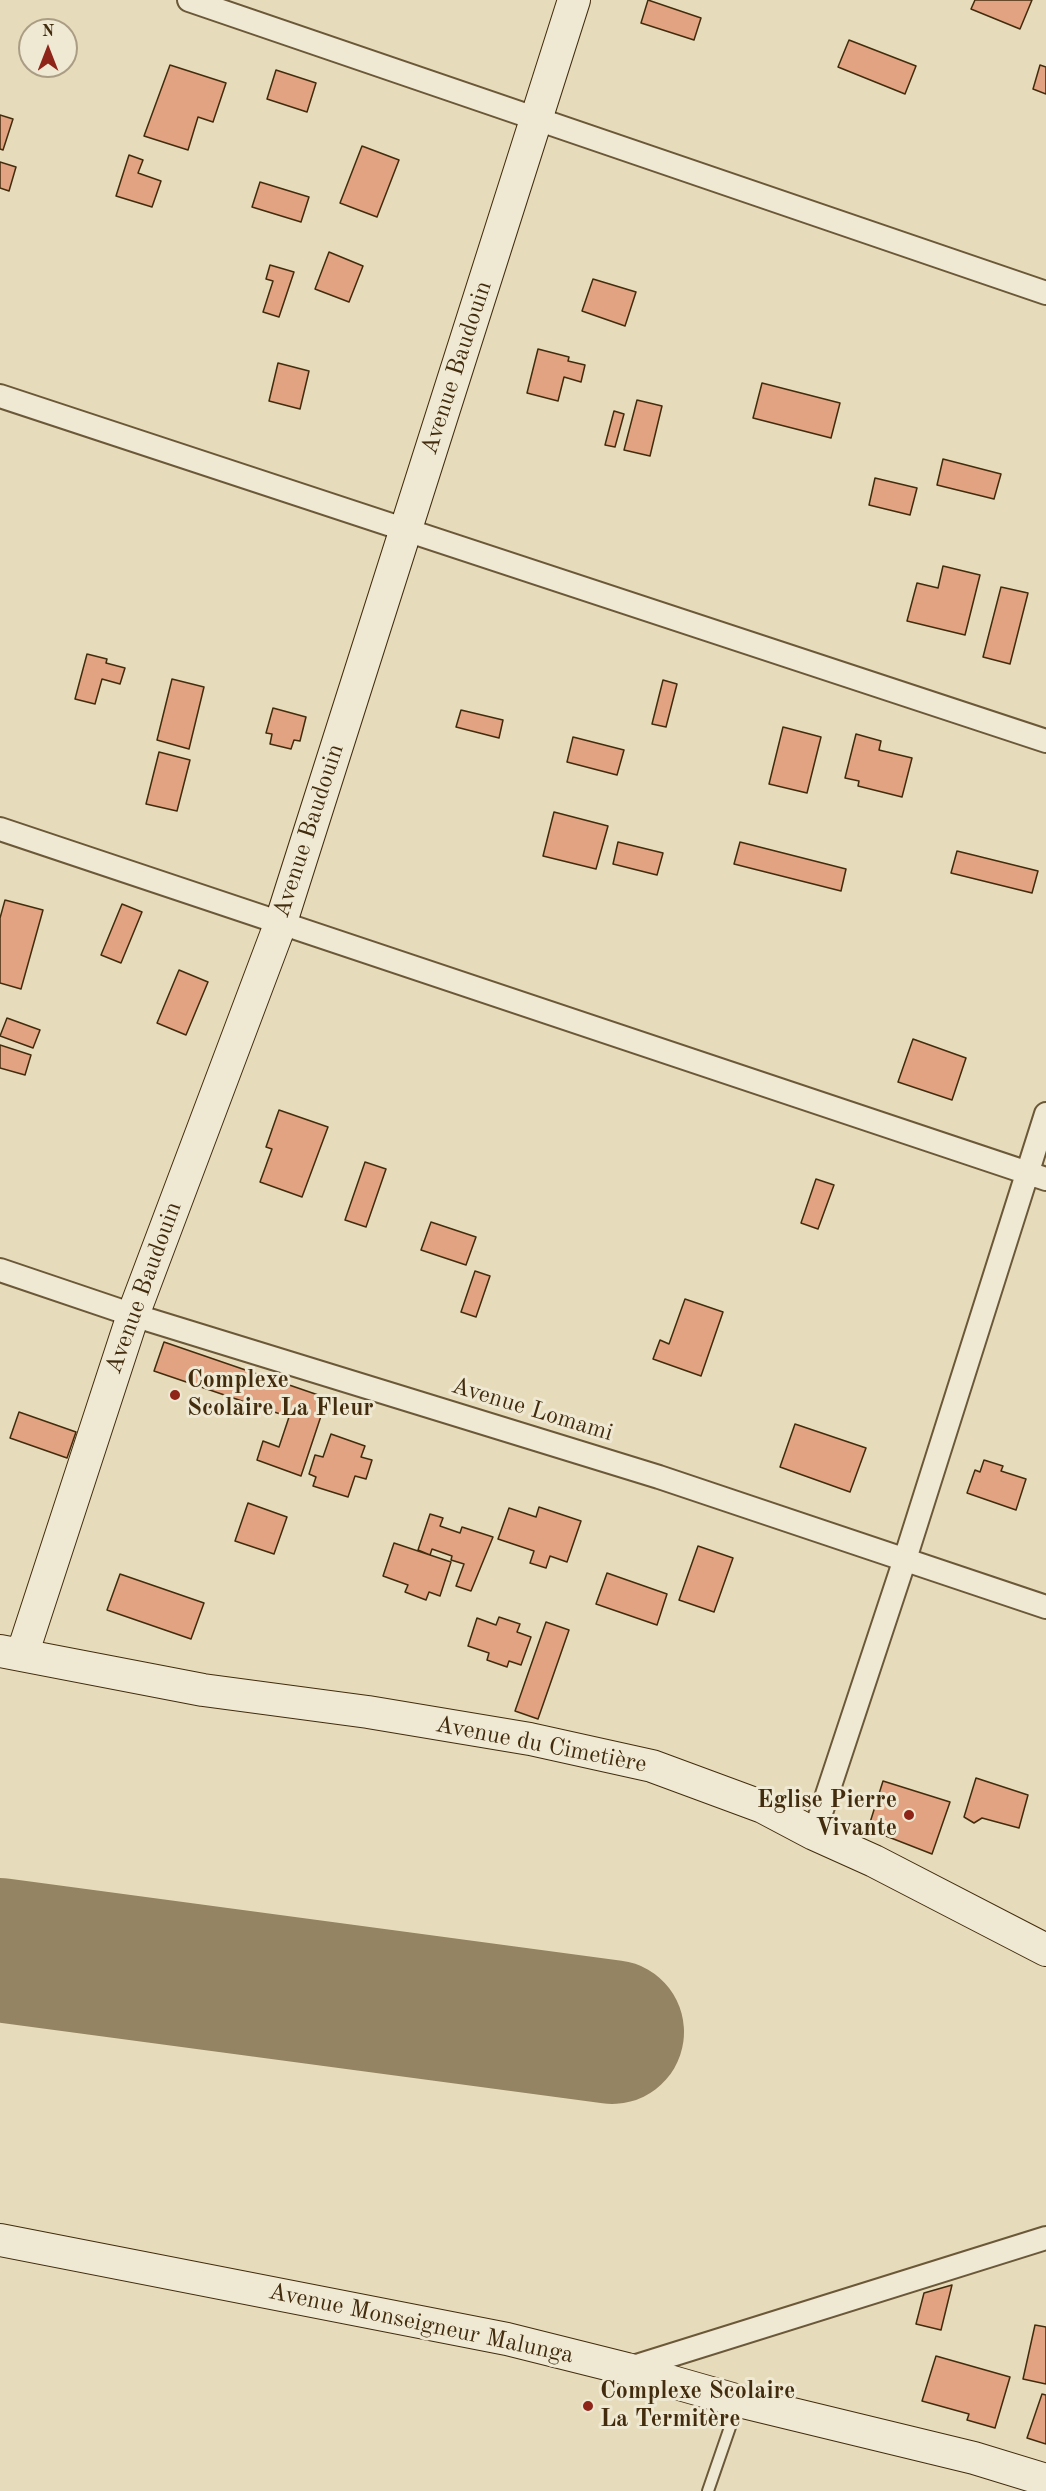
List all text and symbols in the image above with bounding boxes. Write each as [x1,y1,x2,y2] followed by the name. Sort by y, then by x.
[18,18,78,78] north arrow
[42,24,54,40] text: N
[415,278,499,458] street label: Avenue Baudouin
[267,741,351,921] street label: Avenue Baudouin
[100,1198,188,1378] street label: Avenue Baudouin
[187,1367,374,1423] place label: Complexe Scolaire La Fleur
[448,1372,616,1448] street label: Avenue Lomami
[168,1388,182,1402] marker: Complexe Scolaire La Fleur
[433,1710,649,1780] street label: Avenue du Cimetière
[757,1787,897,1843] place label: Eglise Pierre Vivante
[902,1808,916,1822] marker: Eglise Pierre Vivante
[266,2278,576,2370] street label: Avenue Monseigneur Malunga
[600,2378,795,2434] place label: Complexe Scolaire La Termitère
[581,2399,595,2413] marker: Complexe Scolaire La Termitère

